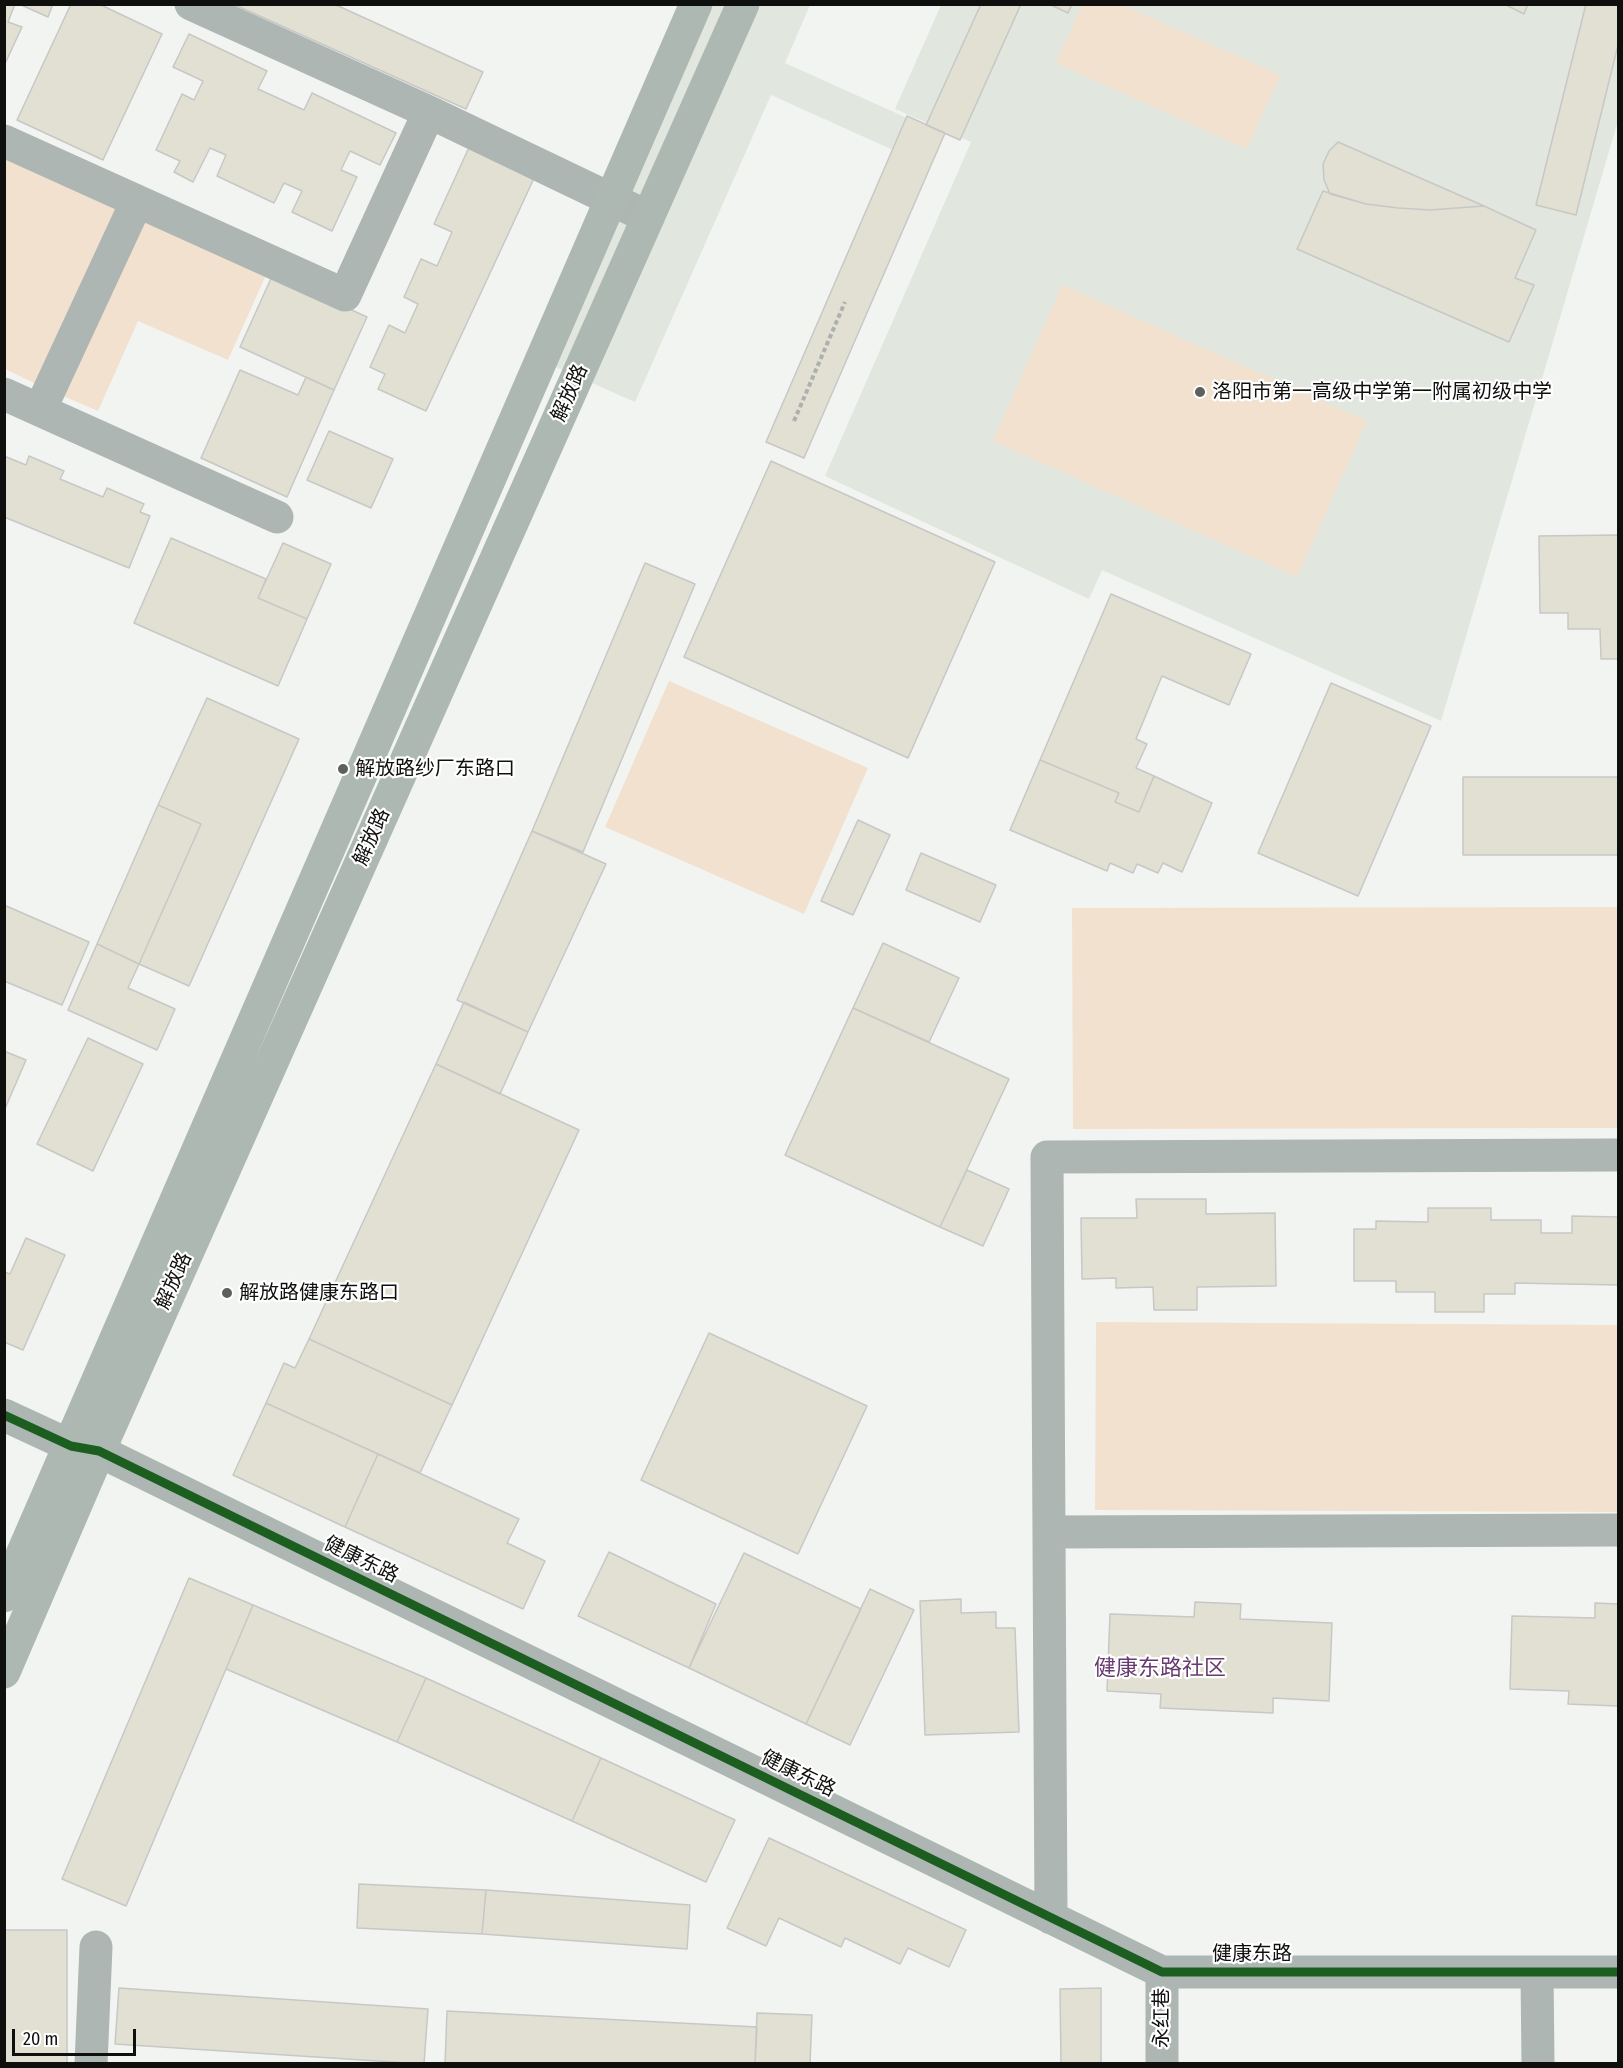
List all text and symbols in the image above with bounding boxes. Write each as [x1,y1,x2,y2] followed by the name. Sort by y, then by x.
[547,361,593,425] street label: 解放路
[1212,380,1552,404] place label: 洛阳市第一高级中学第一附属初级中学
[1193,385,1207,399] marker: 洛阳市第一高级中学第一附属初级中学
[355,757,515,781] place label: 解放路纱厂东路口
[336,762,350,776] marker: 解放路纱厂东路口
[349,805,395,869] street label: 解放路
[151,1249,197,1313] street label: 解放路
[239,1281,399,1305] place label: 解放路健康东路口
[220,1286,234,1300] marker: 解放路健康东路口
[320,1532,402,1588] street label: 健康东路
[1094,1656,1226,1682] district label: 健康东路社区
[757,1746,839,1802] street label: 健康东路
[1212,1942,1292,1966] street label: 健康东路
[1150,1988,1174,2048] street label: 永红巷
[15,2017,140,2055] scale bar
[23,2028,58,2050] text: 20 m

